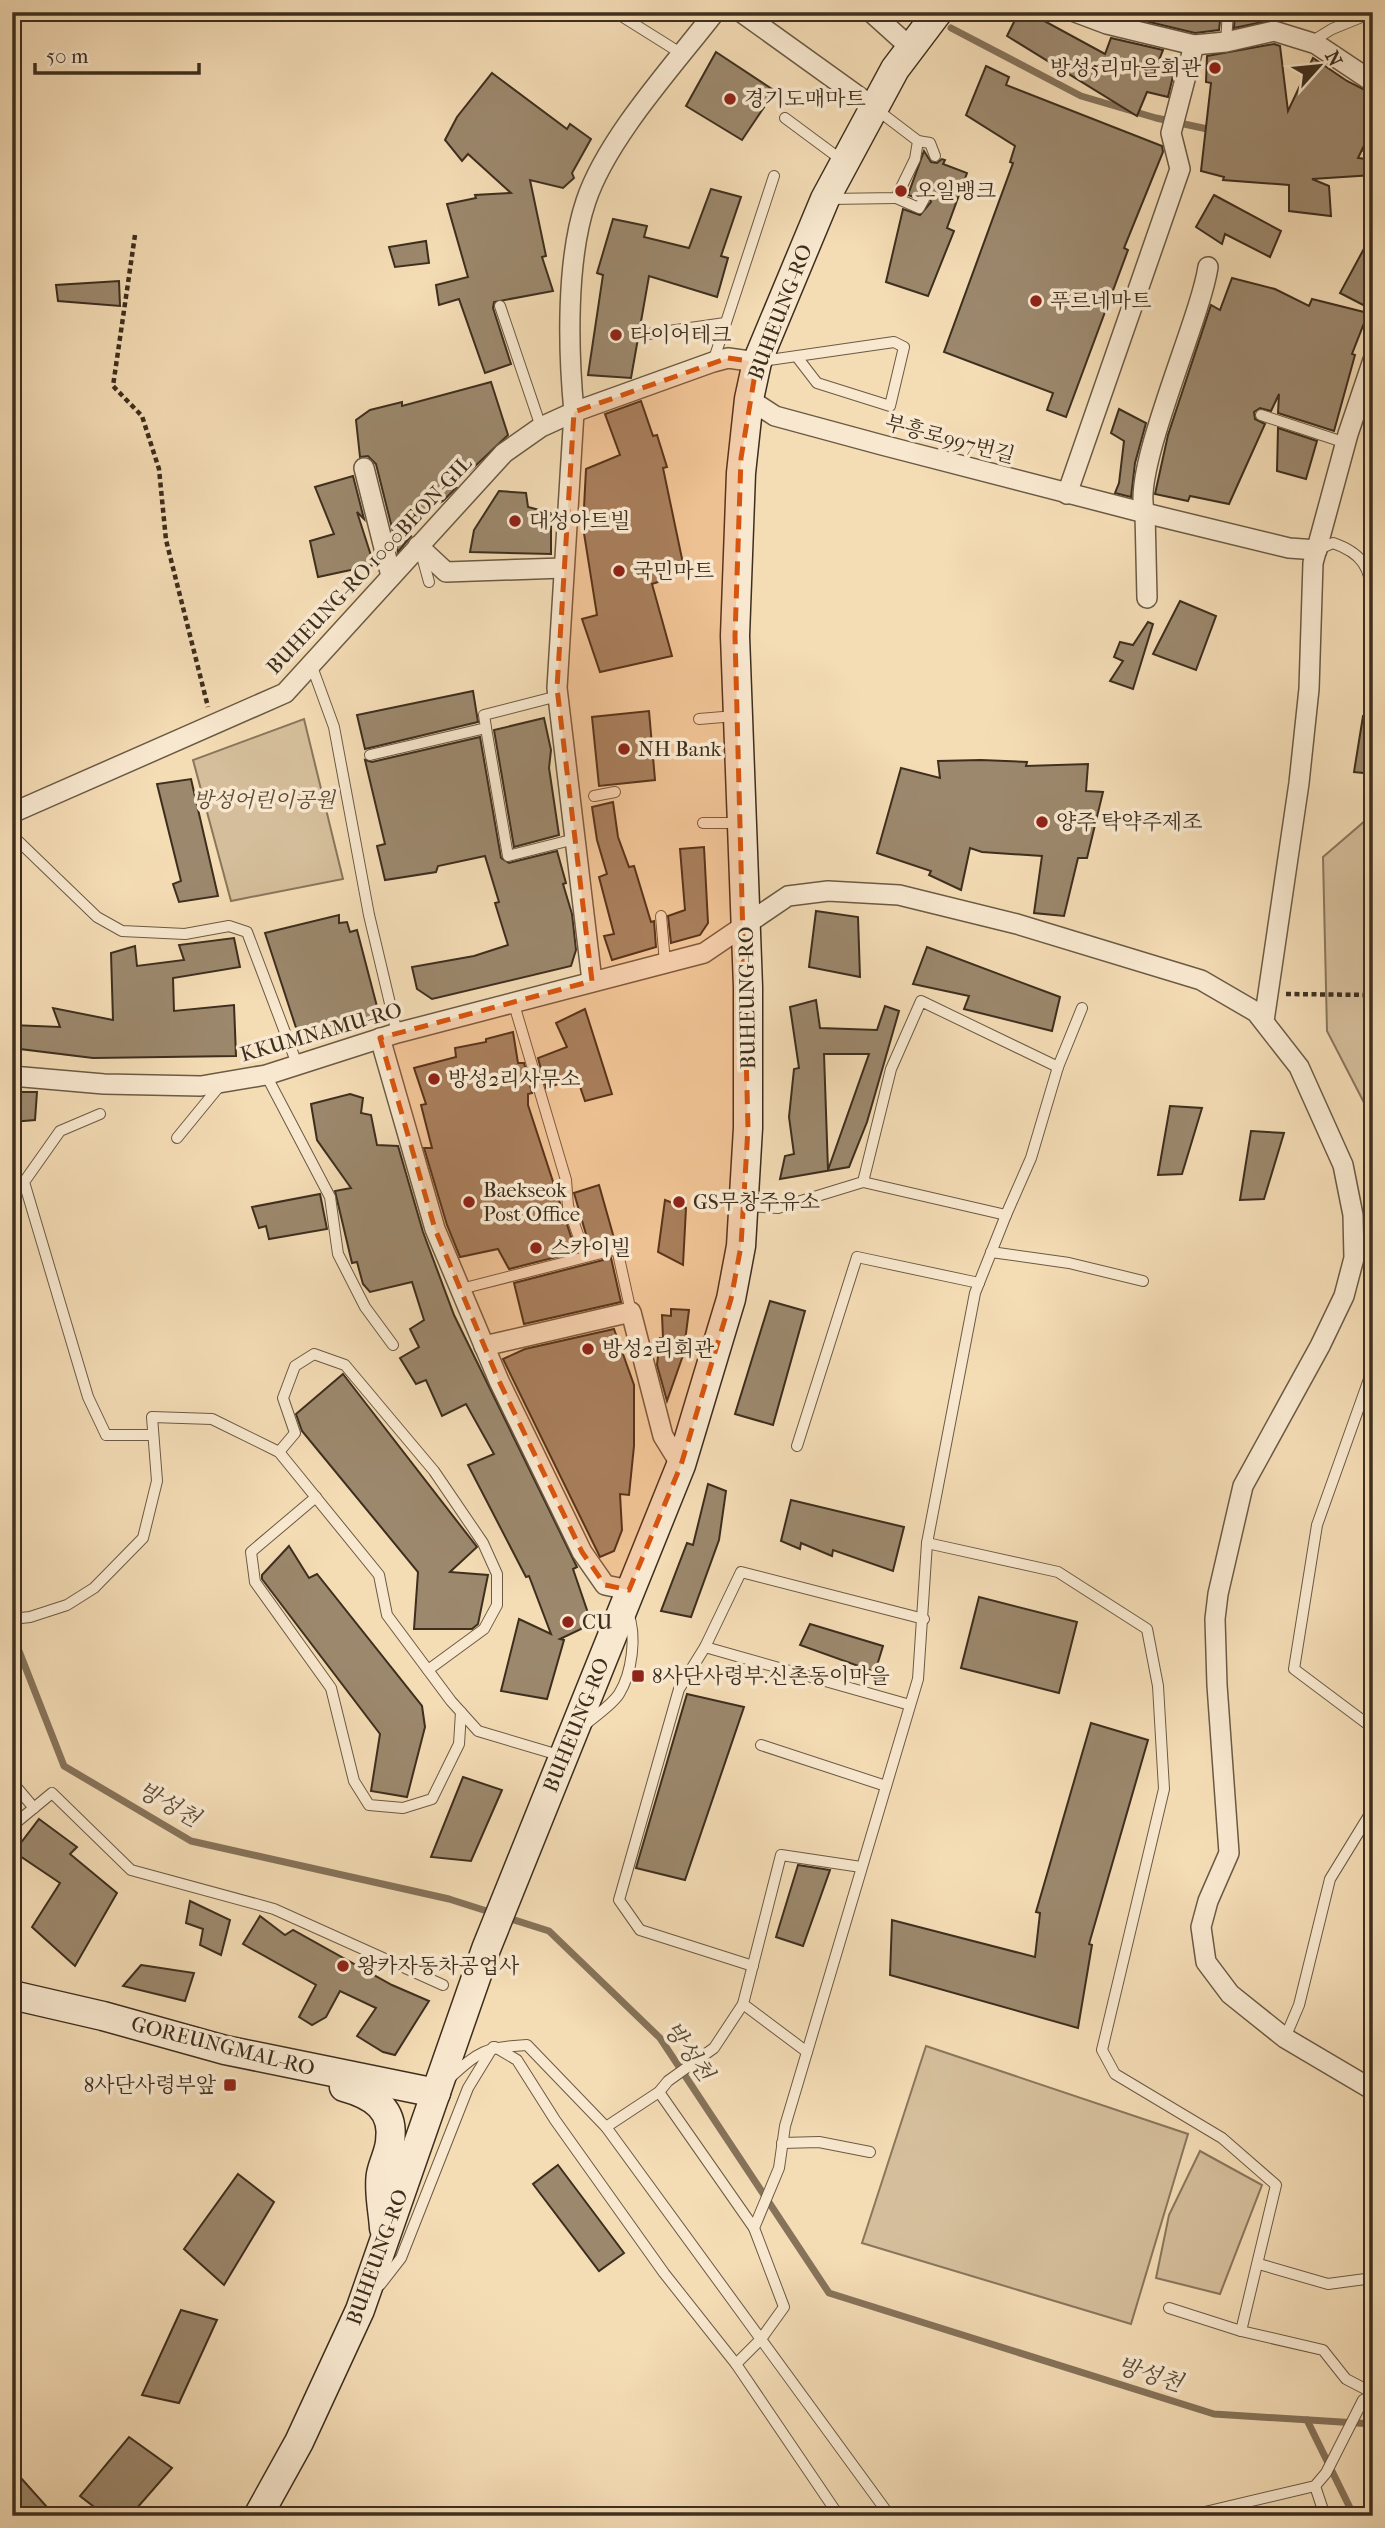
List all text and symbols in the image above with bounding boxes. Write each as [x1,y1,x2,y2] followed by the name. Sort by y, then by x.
[35,32,200,76] scale bar
[1284,32,1354,102] north arrow
[46,44,89,68] text: 50 m
[1320,47,1347,71] text: N
[1050,56,1202,80] place label: 방성5리마을회관
[1207,60,1223,76] marker: 방성5리마을회관
[744,87,866,111] place label: 경기도매마트
[722,91,738,107] marker: 경기도매마트
[915,179,996,203] place label: 오일뱅크
[893,183,909,199] marker: 오일뱅크
[743,241,817,383] street label: BUHEUNG-RO
[1050,289,1151,313] place label: 푸르네마트
[1028,293,1044,309] marker: 푸르네마트
[630,323,731,347] place label: 타이어테크
[608,327,624,343] marker: 타이어테크
[882,410,1018,468] street label: 부흥로997번길
[262,451,477,679] street label: BUHEUNG-RO 1000BEON-GIL
[529,509,630,533] place label: 대성아트빌
[507,513,523,529] marker: 대성아트빌
[633,559,714,583] place label: 국민마트
[611,563,627,579] marker: 국민마트
[638,737,722,761] place label: NH Bank
[616,741,632,757] marker: NH Bank
[193,788,337,812] park label: 방성어린이공원
[1056,810,1203,834] place label: 양주 탁약주제조
[1034,814,1050,830] marker: 양주 탁약주제조
[734,926,760,1070] street label: BUHEUNG-RO
[237,997,405,1067] street label: KKUMNAMU-RO
[448,1067,581,1091] place label: 방성2리사무소
[426,1071,442,1087] marker: 방성2리사무소
[483,1178,580,1226] place label: Baekseok Post Office
[693,1190,820,1214] place label: GS무창주유소
[461,1194,477,1210] marker: Baekseok Post Office
[671,1194,687,1210] marker: GS무창주유소
[550,1236,631,1260] place label: 스카이빌
[528,1240,544,1256] marker: 스카이빌
[602,1337,715,1361] place label: 방성2리회관
[580,1341,596,1357] marker: 방성2리회관
[582,1610,613,1634] place label: CU
[560,1614,576,1630] marker: CU
[538,1654,614,1796] street label: BUHEUNG-RO
[652,1664,890,1688] place label: 8사단사령부.신촌동이마을
[630,1668,646,1684] marker: 8사단사령부.신촌동이마을
[133,1776,206,1833] water label: 방성천
[357,1954,520,1978] place label: 왕카자동차공업사
[335,1958,351,1974] marker: 왕카자동차공업사
[129,2012,317,2080] street label: GOREUNGMAL-RO
[658,2016,720,2088] water label: 방성천
[84,2073,217,2097] place label: 8사단사령부앞
[222,2077,238,2093] marker: 8사단사령부앞
[341,2186,413,2328] street label: BUHEUNG-RO
[1114,2352,1187,2398] water label: 방성천

